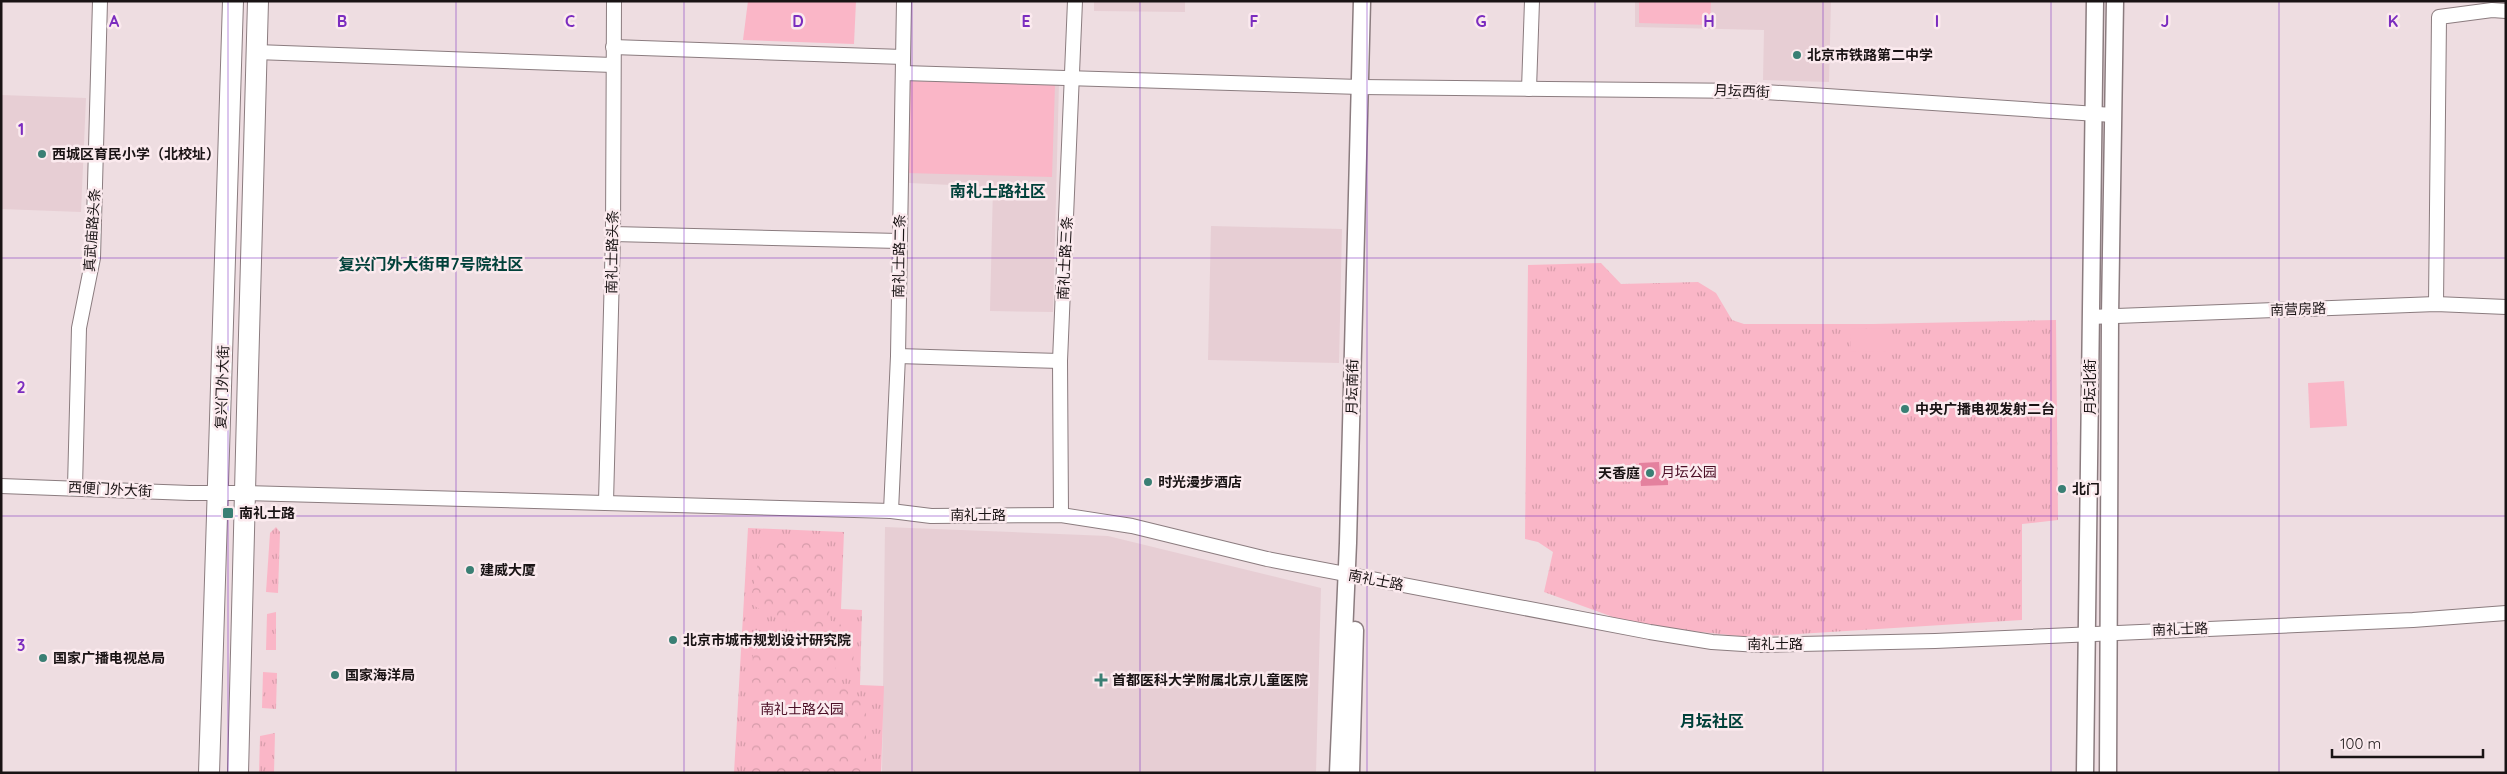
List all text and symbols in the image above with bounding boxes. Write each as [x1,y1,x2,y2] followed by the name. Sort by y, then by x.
[109,11,120,31] text: A
[337,11,347,31] text: B
[565,11,575,31] text: C
[792,11,804,31] text: D
[1021,11,1031,31] text: E
[1250,11,1259,31] text: F
[1475,11,1487,31] text: G
[1703,11,1715,31] text: H
[1935,11,1939,31] text: I
[2161,11,2169,31] text: J
[2388,11,2398,31] text: K
[1807,46,1933,64] place label: 北京市铁路第二中学
[1791,49,1803,61] marker: 北京市铁路第二中学
[1714,81,1770,101] street label: 月坛西街
[18,119,24,139] text: 1
[52,145,220,163] place label: 西城区育民小学（北校址）
[36,148,48,160] marker: 西城区育民小学（北校址）
[950,181,1046,201] district label: 南礼士路社区
[80,187,104,273] street label: 真武庙路头条
[602,210,622,294] street label: 南礼士路头条
[889,214,909,298] street label: 南礼士路二条
[1054,216,1076,300] street label: 南礼士路三条
[339,254,523,274] district label: 复兴门外大街甲7号院社区
[2270,299,2326,319] street label: 南营房路
[212,345,232,429] street label: 复兴门外大街
[1343,359,1361,415] street label: 月坛南街
[2081,359,2099,415] street label: 月坛北街
[16,377,26,397] text: 2
[1915,400,2055,418] place label: 中央广播电视发射二台
[1899,403,1911,415] marker: 中央广播电视发射二台
[1661,463,1717,481] park label: 月坛公园
[1598,464,1640,482] place label: 天香庭
[1644,467,1656,479] marker: 天香庭
[1158,473,1242,491] place label: 时光漫步酒店
[1142,476,1154,488] marker: 时光漫步酒店
[68,478,152,500] street label: 西便门外大街
[2072,480,2100,498] place label: 北门
[2056,483,2068,495] marker: 北门
[239,504,295,522] place label: 南礼士路
[221,506,235,520] marker: 南礼士路
[950,506,1006,524] street label: 南礼士路
[480,561,536,579] place label: 建威大厦
[464,564,476,576] marker: 建威大厦
[1347,566,1405,594] street label: 南礼士路
[2152,619,2208,639] street label: 南礼士路
[683,631,851,649] place label: 北京市城市规划设计研究院
[667,634,679,646] marker: 北京市城市规划设计研究院
[17,635,25,655] text: 3
[1747,635,1803,653] street label: 南礼士路
[53,649,165,667] place label: 国家广播电视总局
[37,652,49,664] marker: 国家广播电视总局
[345,666,415,684] place label: 国家海洋局
[329,669,341,681] marker: 国家海洋局
[1112,671,1308,689] place label: 首都医科大学附属北京儿童医院
[1094,673,1108,687] marker: 首都医科大学附属北京儿童医院
[760,700,844,718] park label: 南礼士路公园
[1680,711,1744,731] district label: 月坛社区
[2332,726,2483,758] scale bar
[2340,734,2381,753] text: 100 m

